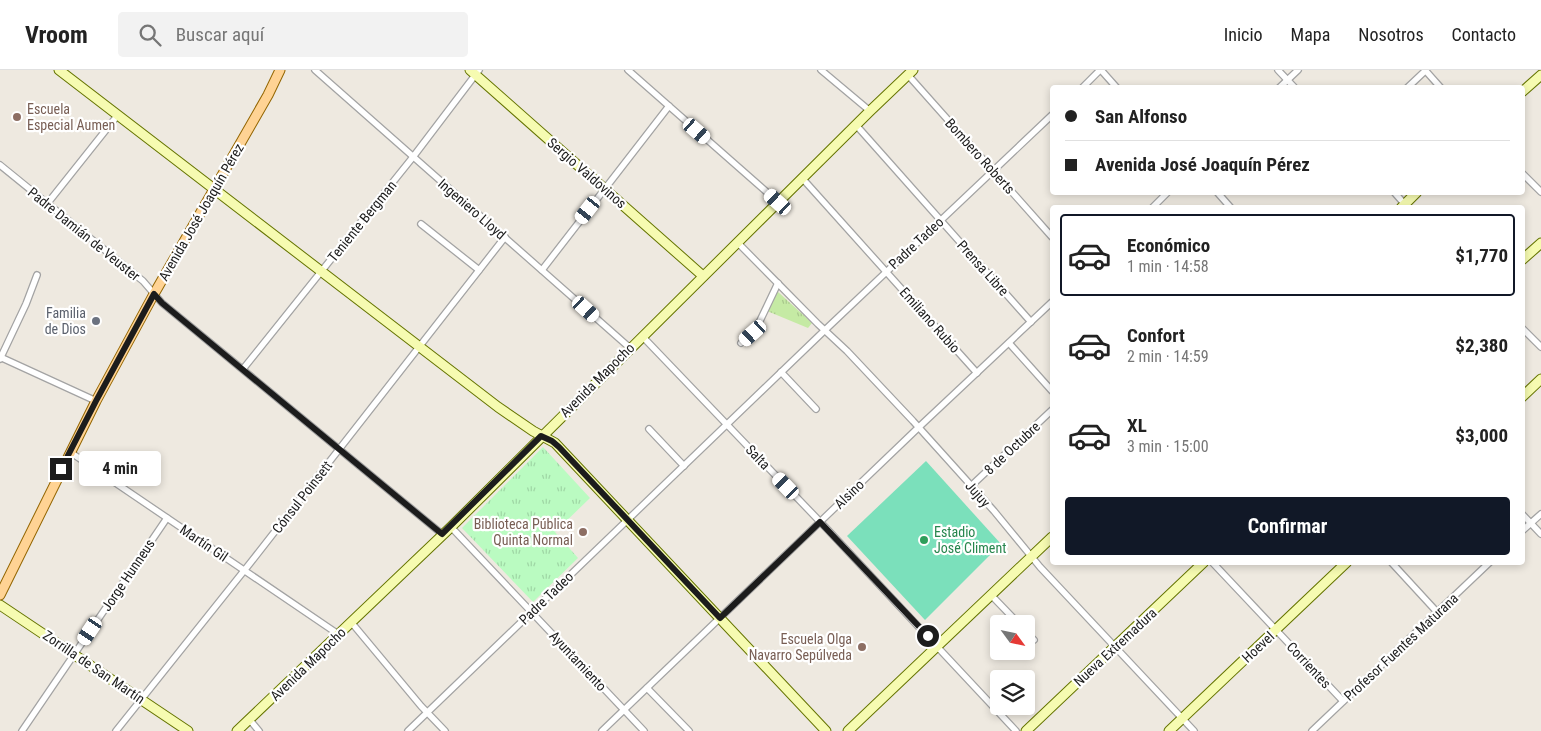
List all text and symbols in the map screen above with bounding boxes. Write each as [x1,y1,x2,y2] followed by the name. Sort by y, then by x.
[118,12,468,57] search box
[25,21,88,49] text: Vroom
[136,21,164,49] icon: search
[176,23,264,46] text: Buscar aquí
[1224,24,1263,45] text: Inicio
[1291,24,1330,45] text: Mapa
[1358,24,1424,45] text: Nosotros
[1452,24,1516,45] text: Contacto
[27,101,115,133] place label: Escuela Especial Aumen
[1095,105,1187,128] text: San Alfonso
[11,111,23,123] marker: Escuela Especial Aumen
[680,115,713,147] car
[942,115,1018,197] street label: Bombero Roberts
[544,134,630,212] street label: Sergio Valdovinos
[155,141,247,283] street label: Avenida José Joaquín Pérez
[1095,153,1310,176] text: Avenida José Joaquín Pérez
[435,175,509,243] street label: Ingeniero Lloyd
[324,177,400,265] street label: Teniente Bergman
[25,184,143,284] street label: Padre Damián de Veuster
[761,186,794,218] car
[572,194,603,226] car
[885,214,947,272] street label: Padre Tadeo
[1067,233,1112,278] icon: car
[1127,234,1210,257] text: Económico
[954,237,1012,299] street label: Prensa Libre
[1455,244,1508,267] text: $1,770
[1127,257,1209,276] text: 1 min · 14:58
[897,284,963,356] street label: Emiliano Rubio
[569,293,602,325] car
[45,305,86,337] place label: Familia de Dios
[90,315,102,327] marker: Familia de Dios
[736,317,769,349] car
[1067,323,1112,368] icon: car
[1127,324,1185,347] text: Confort
[1455,334,1508,357] text: $2,380
[557,340,637,420] street label: Avenida Mapocho
[1127,347,1209,366] text: 2 min · 14:59
[1067,413,1112,458] icon: car
[1127,414,1147,437] text: XL
[981,418,1043,478] street label: 8 de Octubre
[1455,424,1508,447] text: $3,000
[1127,437,1209,456] text: 3 min · 15:00
[743,441,773,473] street label: Salta
[78,452,161,486] callout: 4 min
[50,458,72,480] route end
[269,458,335,536] street label: Cónsul Poinsett
[102,459,138,478] text: 4 min
[770,470,801,502] car
[831,476,867,512] street label: Alsino
[962,478,994,510] street label: Jujuy
[1065,497,1510,555] button: Confirmar
[474,516,573,548] place label: Biblioteca Pública Quinta Normal
[177,521,231,565] street label: Martín Gil
[934,524,1006,556] place label: Estadio José Climent
[577,526,589,538] marker: Biblioteca Pública Quinta Normal
[918,534,930,546] marker: Estadio José Climent
[98,536,158,614] street label: Jorge Hunneus
[516,568,576,628] street label: Padre Tadeo
[1341,590,1461,704] street label: Profesor Fuentes Maturana
[1070,605,1160,689] street label: Nueva Extremadura
[75,614,104,648] car
[990,615,1035,660] north arrow
[990,615,1035,715] map controls
[267,624,349,704] street label: Avenida Mapocho
[917,625,939,647] route start
[40,627,148,707] street label: Zorrilla de San Martín
[546,628,610,694] street label: Ayuntamiento
[1239,628,1277,666] street label: Hoevel
[749,631,852,663] place label: Escuela Olga Navarro Sepúlveda
[1284,639,1334,691] street label: Corrientes
[856,641,868,653] marker: Escuela Olga Navarro Sepúlveda
[990,670,1035,715] button: layers

